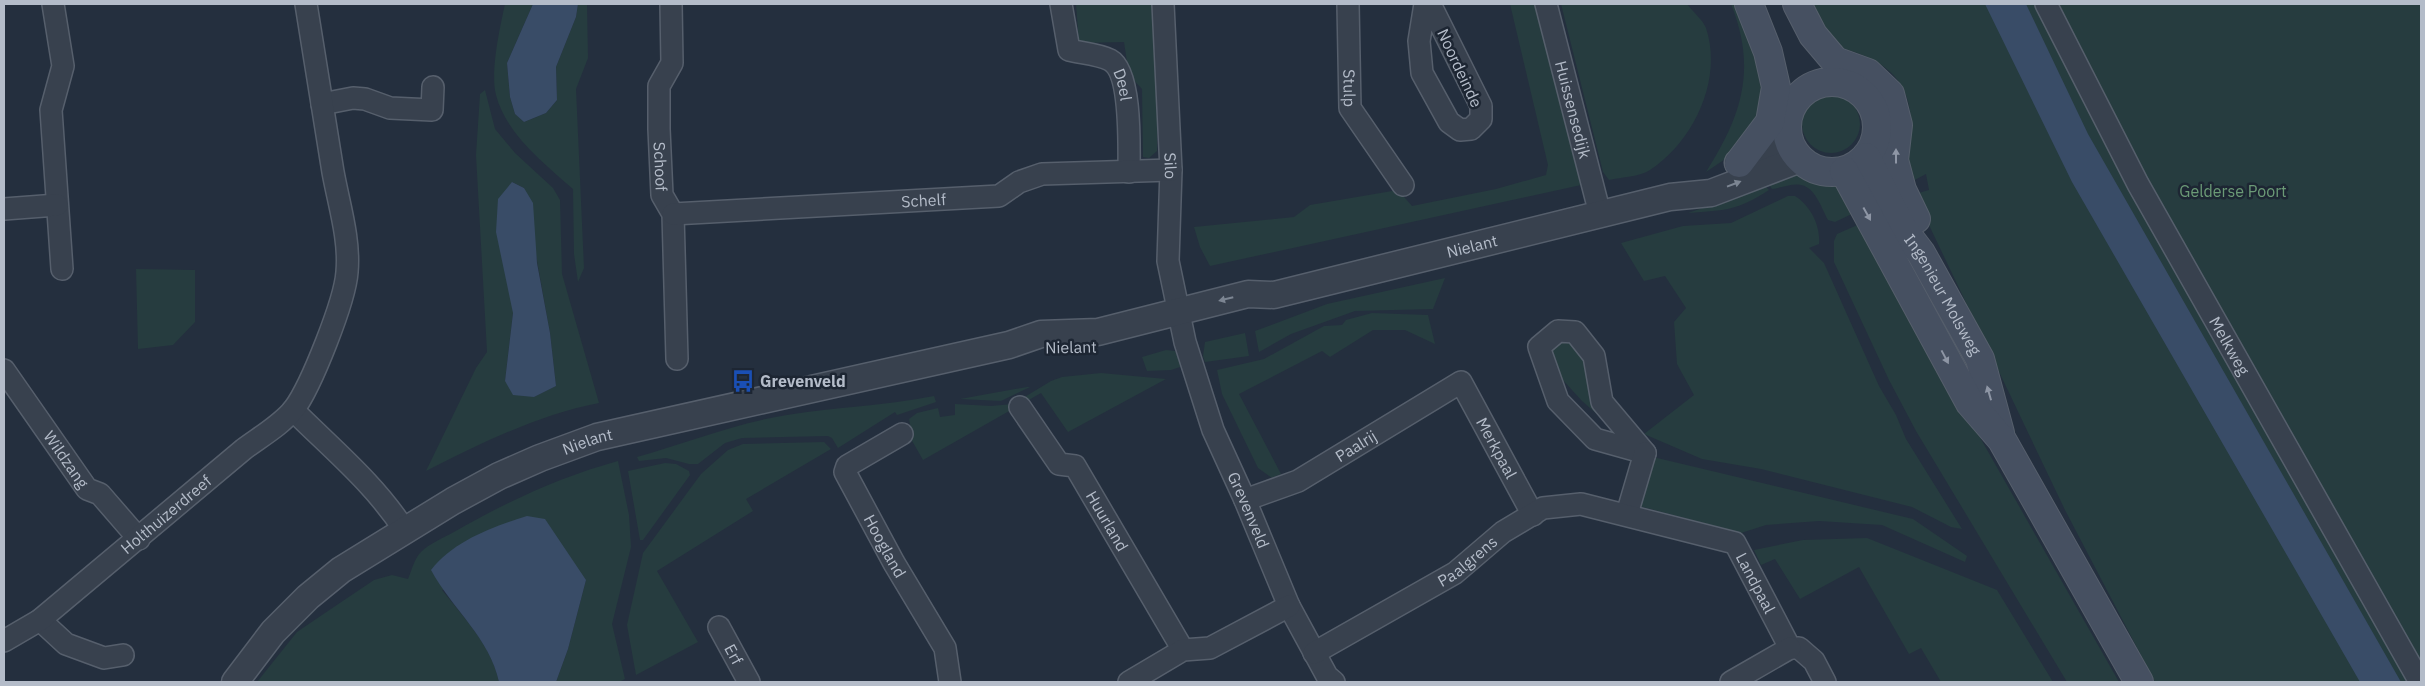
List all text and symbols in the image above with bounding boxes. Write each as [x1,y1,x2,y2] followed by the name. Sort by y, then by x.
[1433,26,1487,111] street label: Noordeinde
[1551,59,1595,161] street label: Huissensedijk
[1109,66,1136,102] street label: Deel
[1339,69,1360,107] street label: Stulp
[650,141,672,192] street label: Schoof
[1892,148,1900,164] one-way arrow
[1160,152,1181,179] street label: Silo
[1727,180,1742,188] one-way arrow
[2179,181,2287,201] park label: Gelderse Poort
[901,189,947,211] street label: Schelf
[1863,206,1871,221] one-way arrow
[1444,230,1499,262] street label: Nielant
[1900,230,1986,359] street label: Ingenieur Molsweg
[1219,295,1234,303] one-way arrow
[2205,313,2254,379] street label: Melkweg
[1045,337,1097,357] street label: Nielant
[1940,350,1949,363] one-way arrow
[730,368,756,394] bus stop icon: Grevenveld
[760,371,846,391] place label: Grevenveld
[1985,385,1993,400] one-way arrow
[1472,414,1521,482] street label: Merkpaal
[560,424,614,459] street label: Nielant
[1331,426,1380,466] street label: Paalrij
[39,427,94,492] street label: Wildzang
[1223,469,1274,551] street label: Grevenveld
[117,471,215,558] street label: Holthuizerdreef
[1082,487,1133,555] street label: Huurland
[860,511,910,581] street label: Hoogland
[1434,531,1501,591] street label: Paalgrens
[1732,549,1780,617] street label: Landpaal
[720,640,748,668] street label: Erf

